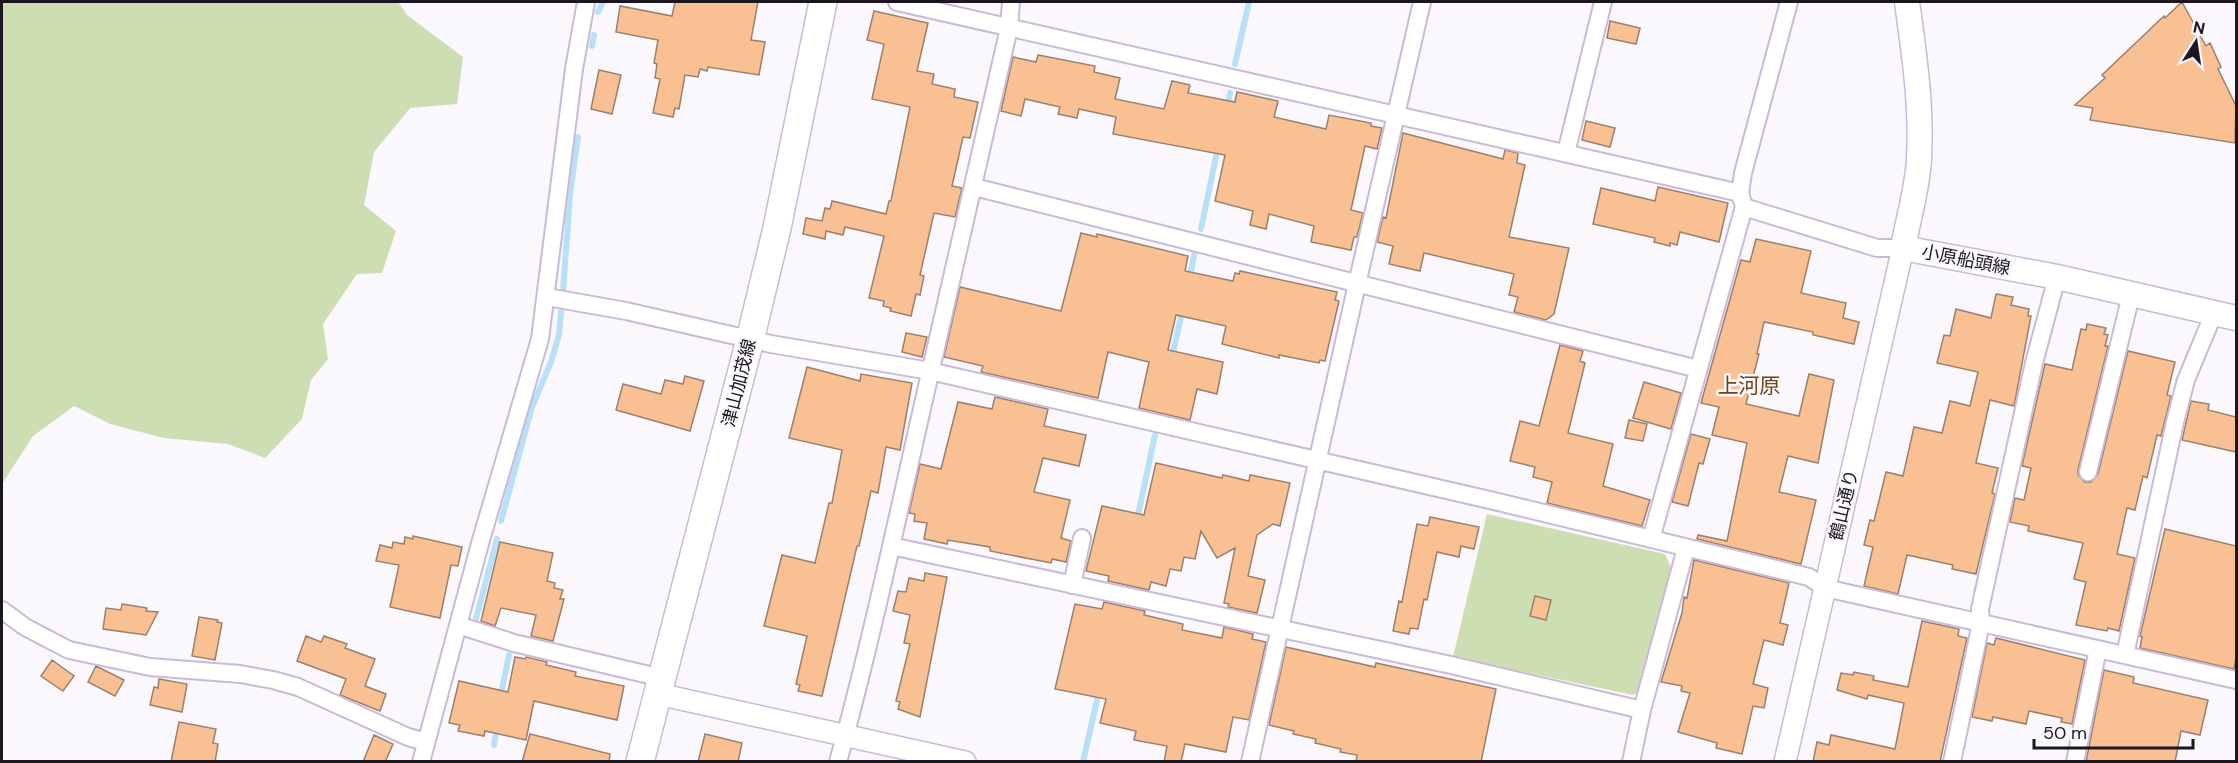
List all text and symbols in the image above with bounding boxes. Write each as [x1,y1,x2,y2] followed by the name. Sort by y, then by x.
[2166,12,2226,72] north arrow
[2191,16,2207,39] text: N
[1920,240,2012,280] street label: 小原船頭線
[716,336,762,430] street label: 津山加茂線
[1718,372,1781,400] district label: 上河原
[1824,467,1864,543] street label: 鶴山通り
[2034,712,2193,750] scale bar
[2043,721,2087,745] text: 50 m

